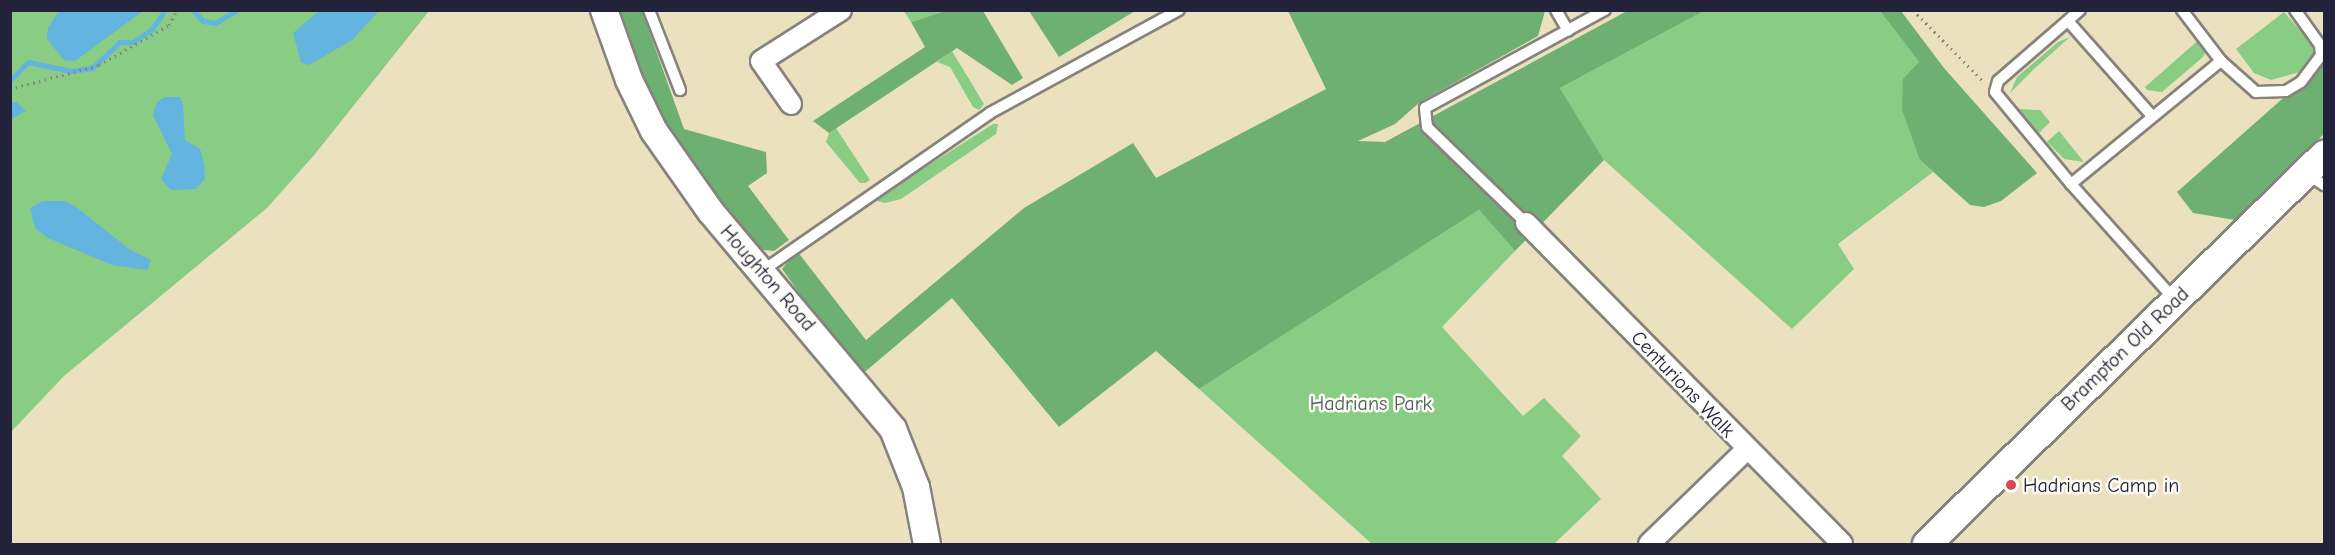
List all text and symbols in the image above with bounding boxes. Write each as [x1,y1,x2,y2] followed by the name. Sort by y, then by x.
[715,220,821,336] street label: Houghton Road
[2056,282,2194,416] street label: Brampton Old Road
[1626,326,1740,442] street label: Centurions Walk
[1310,391,1432,415] park label: Hadrians Park
[2023,473,2179,497] place label: Hadrians Camp in
[2004,478,2018,492] marker: Hadrians Camp in

